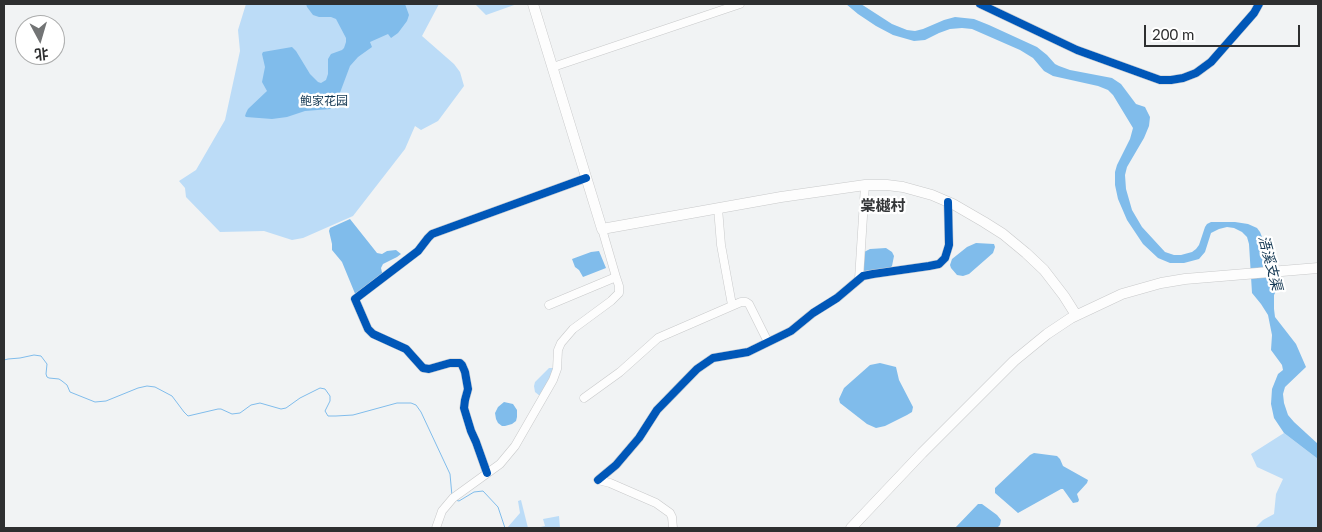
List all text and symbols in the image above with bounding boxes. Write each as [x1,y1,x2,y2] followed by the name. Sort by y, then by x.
[15,15,65,65] north arrow
[1147,15,1303,47] scale bar
[1152,25,1194,43] text: 200 m
[34,45,49,64] text: 北
[300,94,348,108] park label: 鲍家花园
[861,197,905,215] district label: 棠樾村
[1255,234,1285,292] water label: 浯溪支渠

